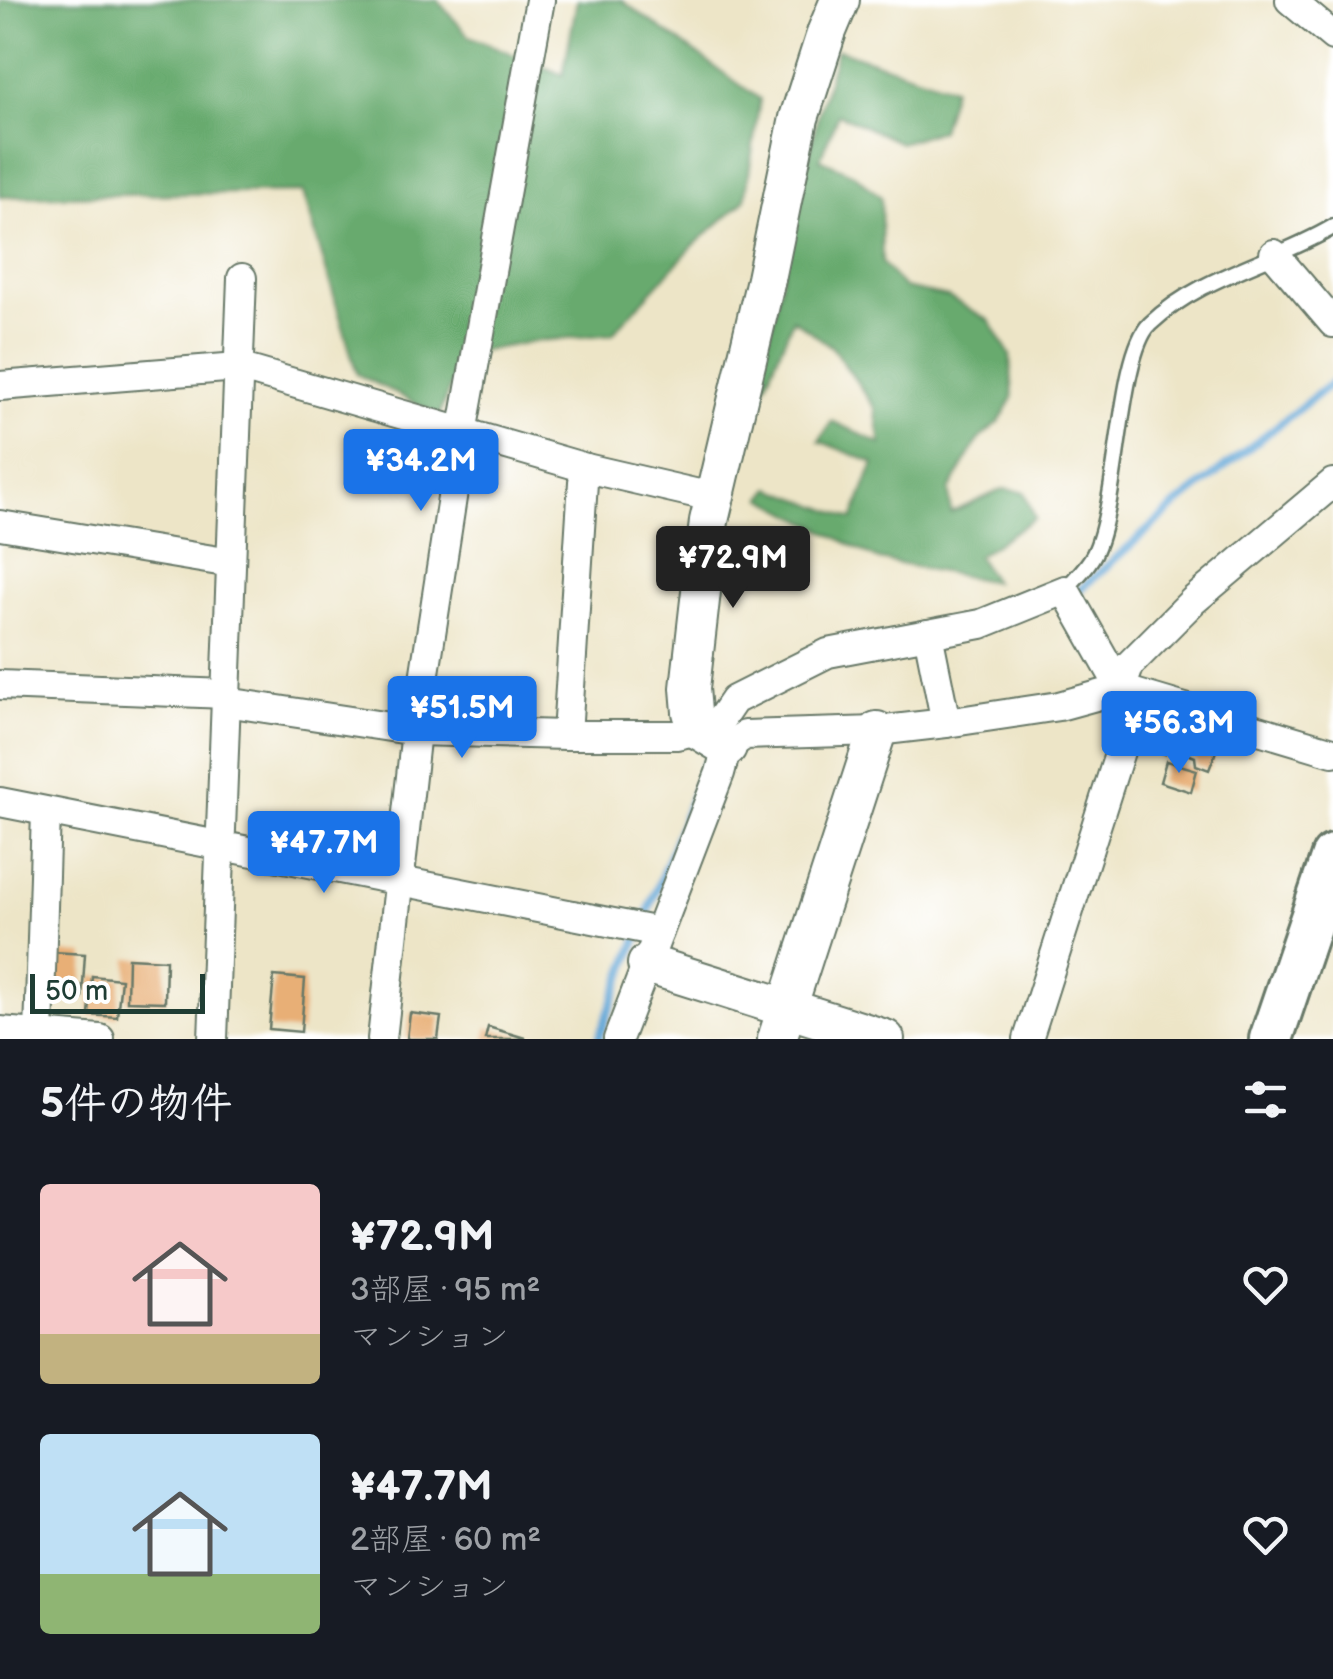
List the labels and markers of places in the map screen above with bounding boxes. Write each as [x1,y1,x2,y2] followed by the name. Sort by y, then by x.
[340,429,502,514] pin: ¥34.2M
[652,526,814,611] pin: ¥72.9M
[381,676,543,761] pin: ¥51.5M
[1098,691,1260,776] pin: ¥56.3M
[243,811,405,896] pin: ¥47.7M

